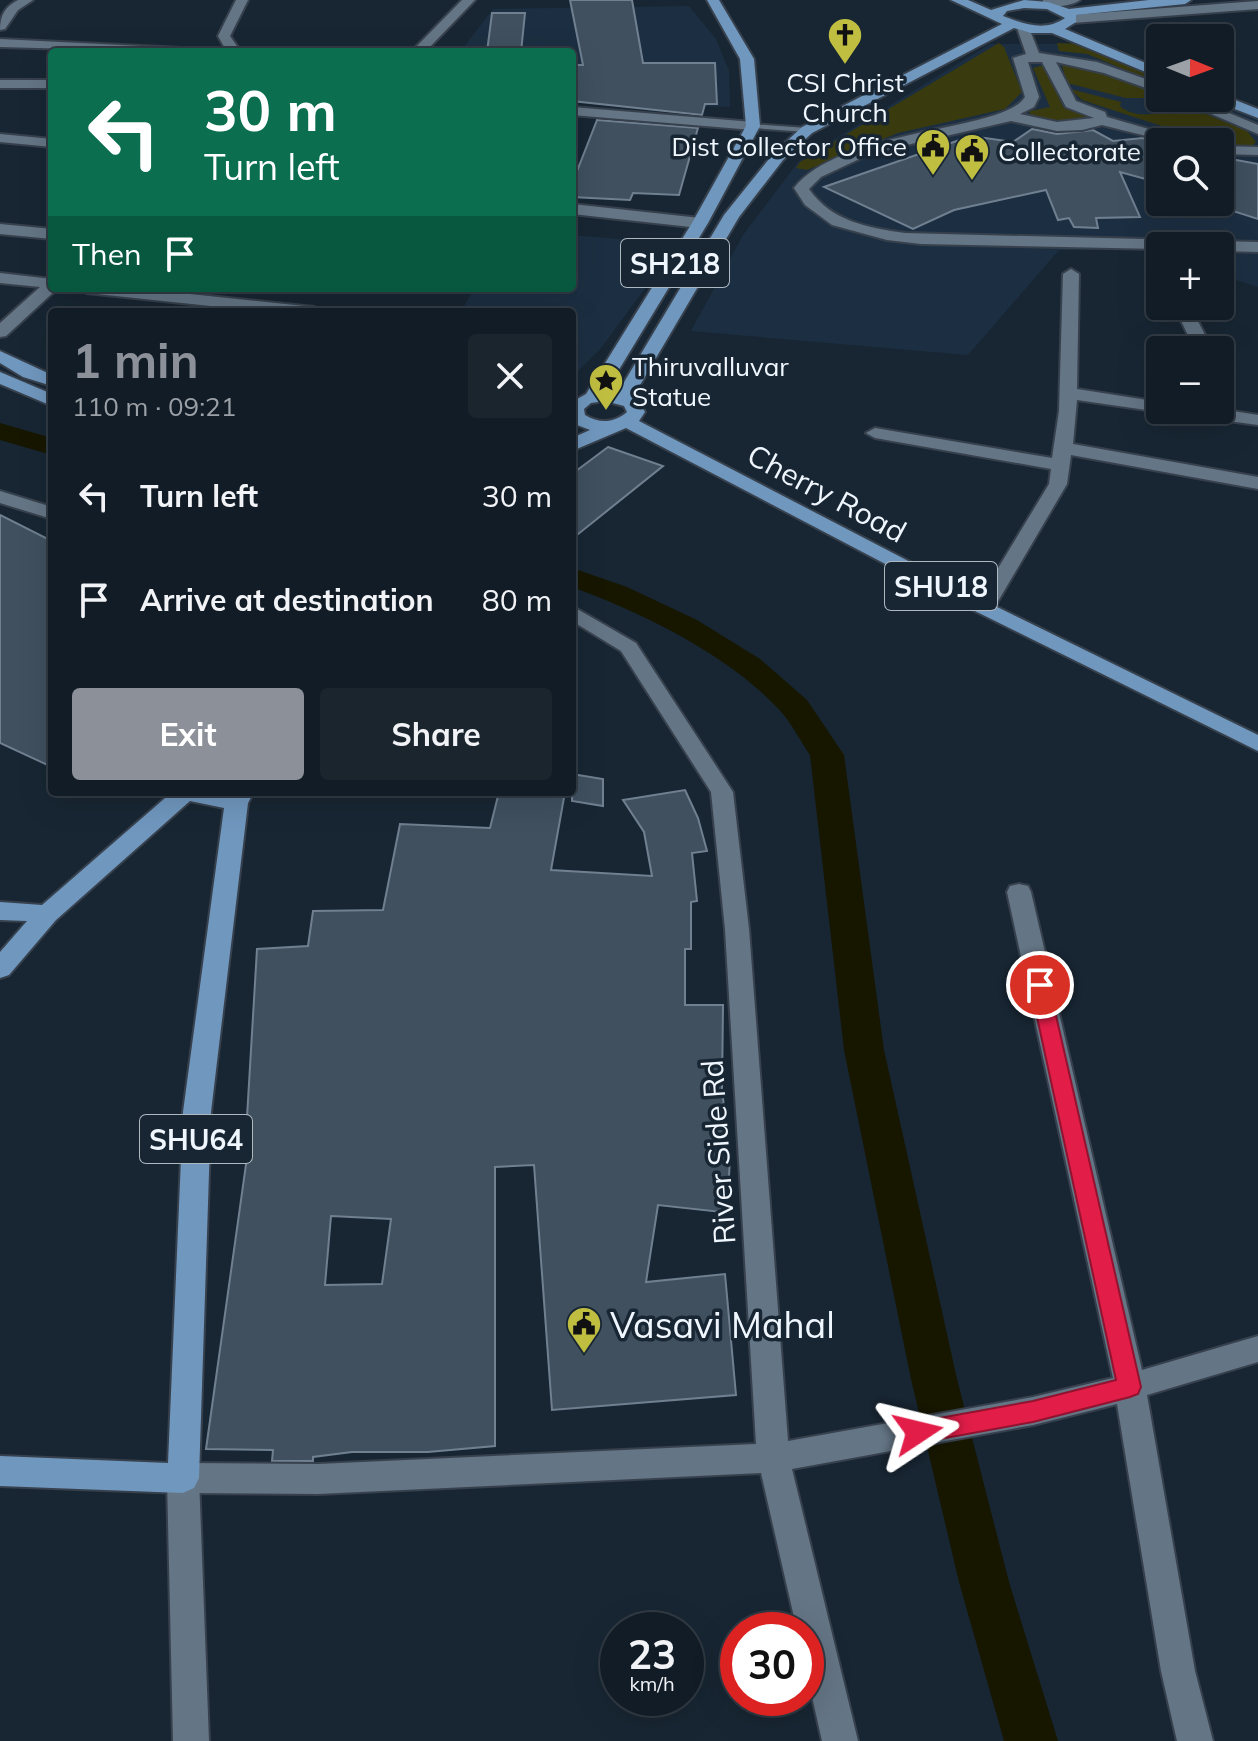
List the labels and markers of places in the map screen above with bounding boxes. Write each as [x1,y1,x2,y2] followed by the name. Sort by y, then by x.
[826,16,864,66] church icon: CSI Christ Church
[786,66,904,129] place label: CSI Christ Church
[914,127,952,177] public building icon: Dist Collector Office
[671,130,907,163] place label: Dist Collector Office
[953,132,991,182] public building icon: Collectorate
[998,135,1141,168] place label: Collectorate
[632,350,789,413] place label: Thiruvalluvar Statue
[587,362,625,412] place icon: Thiruvalluvar Statue
[1006,951,1074,1019] pin
[610,1302,835,1347] place label: Vasavi Mahal
[565,1305,603,1355] public building icon: Vasavi Mahal

